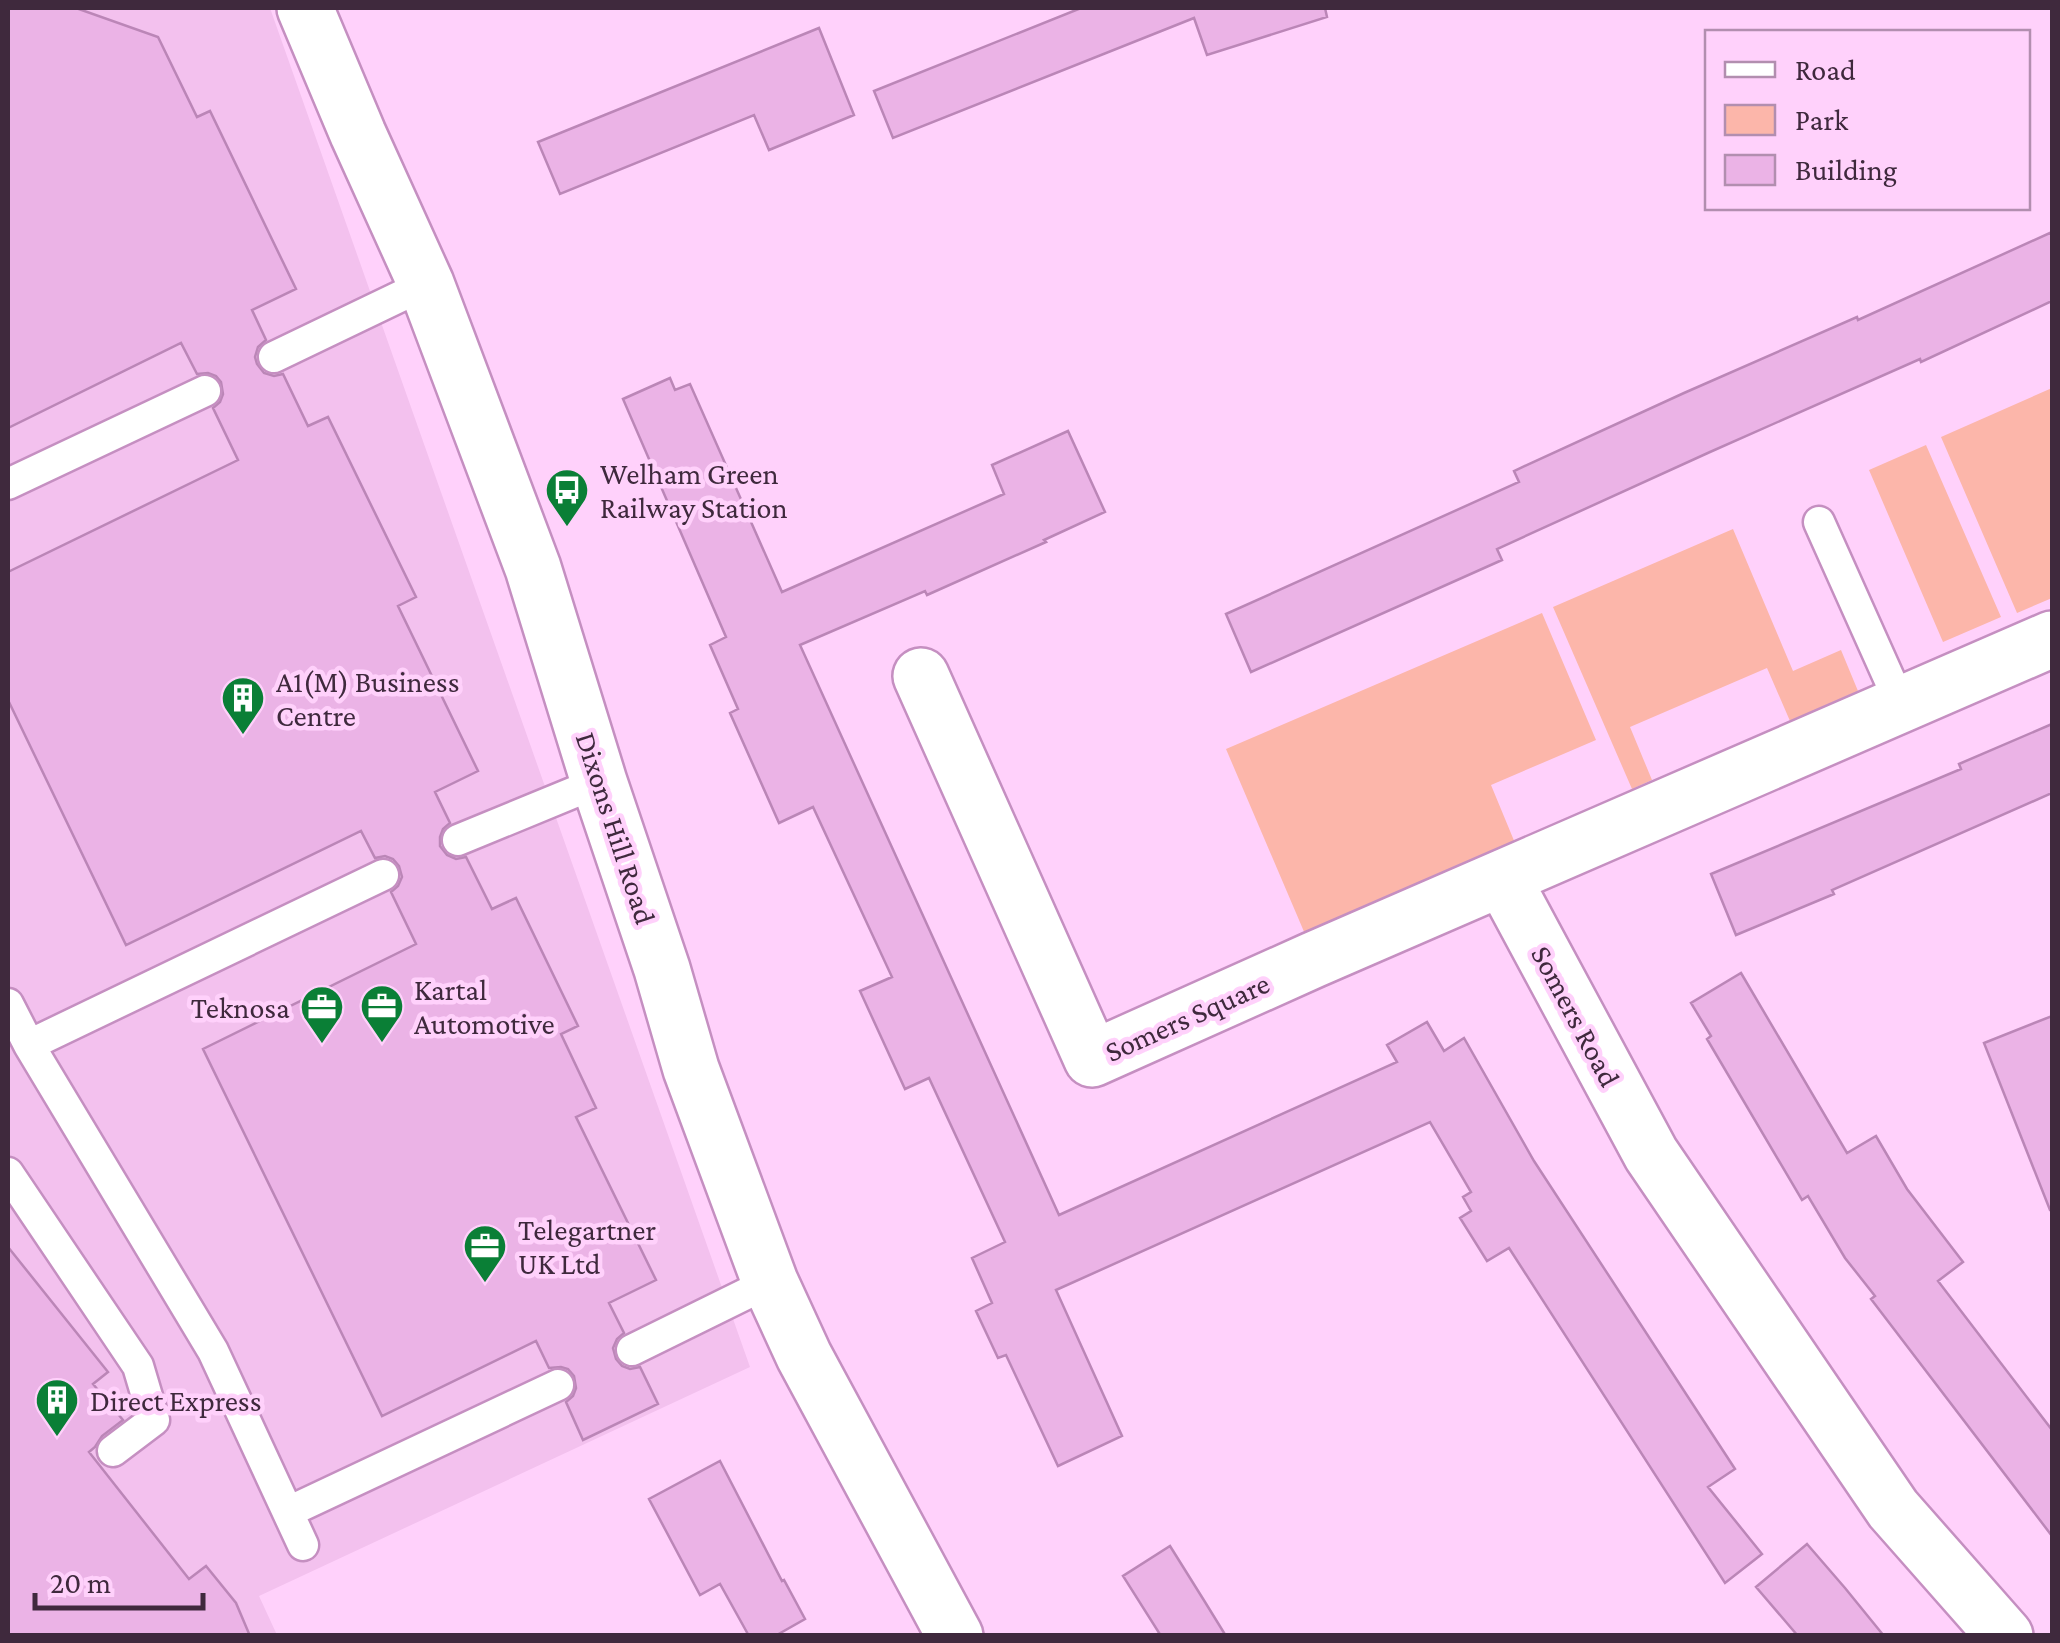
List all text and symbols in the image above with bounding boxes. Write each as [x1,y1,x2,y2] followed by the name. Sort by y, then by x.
[1705,30,2030,210] legend
[1795,53,1856,86] text: Road
[1795,103,1849,136] text: Park
[1795,153,1897,187] text: Building
[600,457,788,525] place label: Welham Green Railway Station
[544,467,590,528] bus stop icon: Welham Green Railway Station
[276,665,459,732] place label: A1(M) Business Centre
[220,675,266,736] building icon: A1(M) Business Centre
[569,728,663,928] street label: Dixons Hill Road
[1525,940,1627,1092] street label: Somers Road
[1100,966,1275,1069] street label: Somers Square
[414,973,555,1040] place label: Kartal Automotive
[359,983,405,1044] office icon: Kartal Automotive
[299,984,345,1045] office icon: Teknosa
[191,991,290,1024] place label: Teknosa
[518,1213,657,1280] place label: Telegartner UK Ltd
[462,1223,508,1284] office icon: Telegartner UK Ltd
[34,1377,80,1438] building icon: Direct Express
[90,1384,261,1418] place label: Direct Express
[35,1548,202,1610] scale bar
[50,1566,111,1599] text: 20 m

